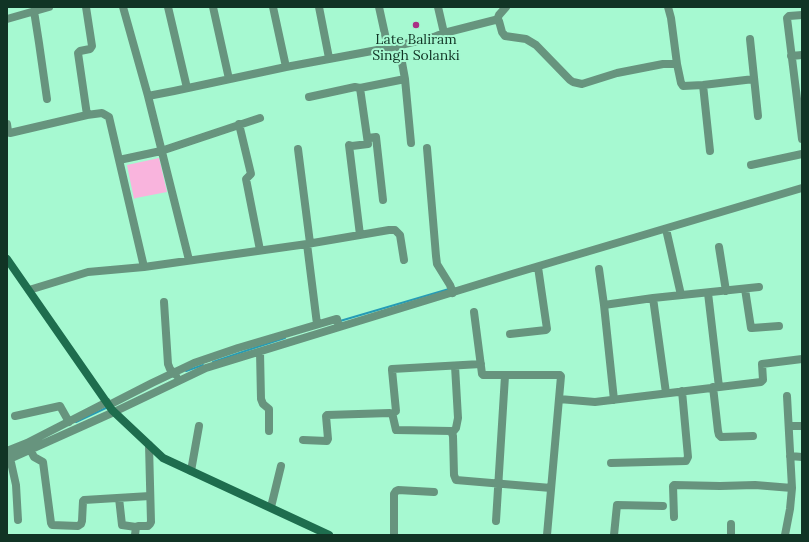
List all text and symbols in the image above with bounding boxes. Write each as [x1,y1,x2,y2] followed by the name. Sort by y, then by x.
[411,20,421,30] marker: Late Baliram Singh Solanki
[372,32,460,64] place label: Late Baliram Singh Solanki

